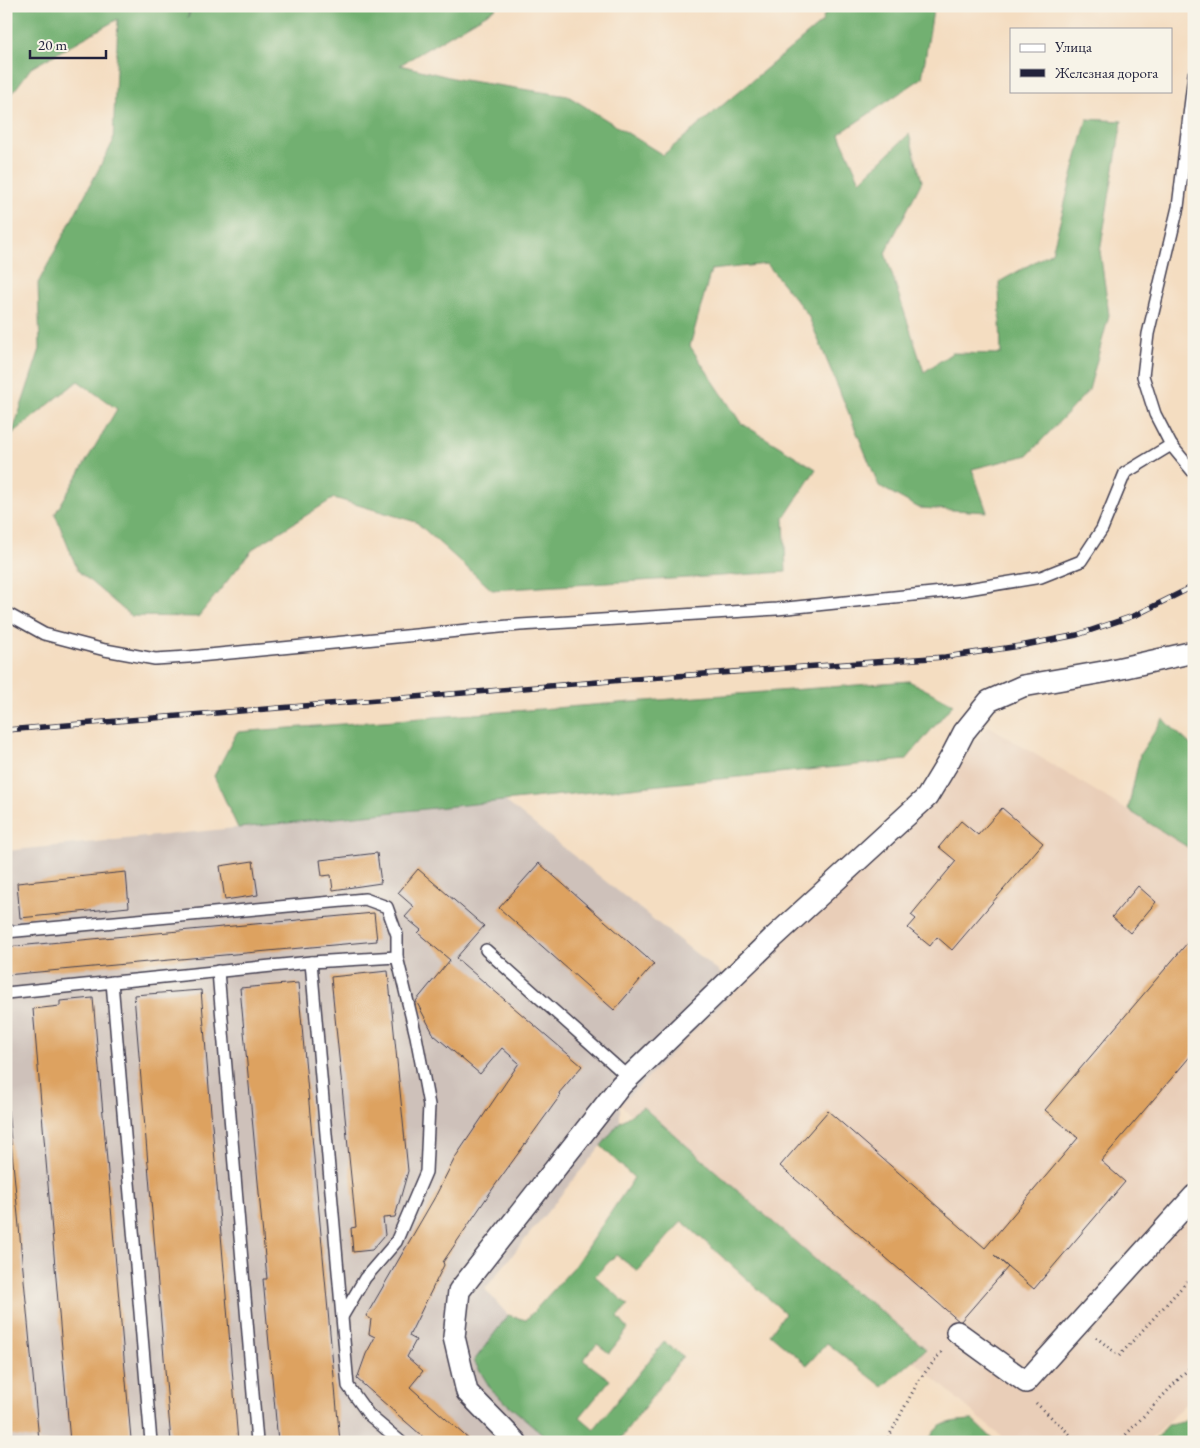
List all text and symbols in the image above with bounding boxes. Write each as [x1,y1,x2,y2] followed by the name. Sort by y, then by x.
[30,28,106,60] scale bar
[1010,28,1172,92] legend
[38,35,67,54] text: 20 m
[1054,37,1092,56] text: Улица
[1054,63,1158,82] text: Железная дорога

